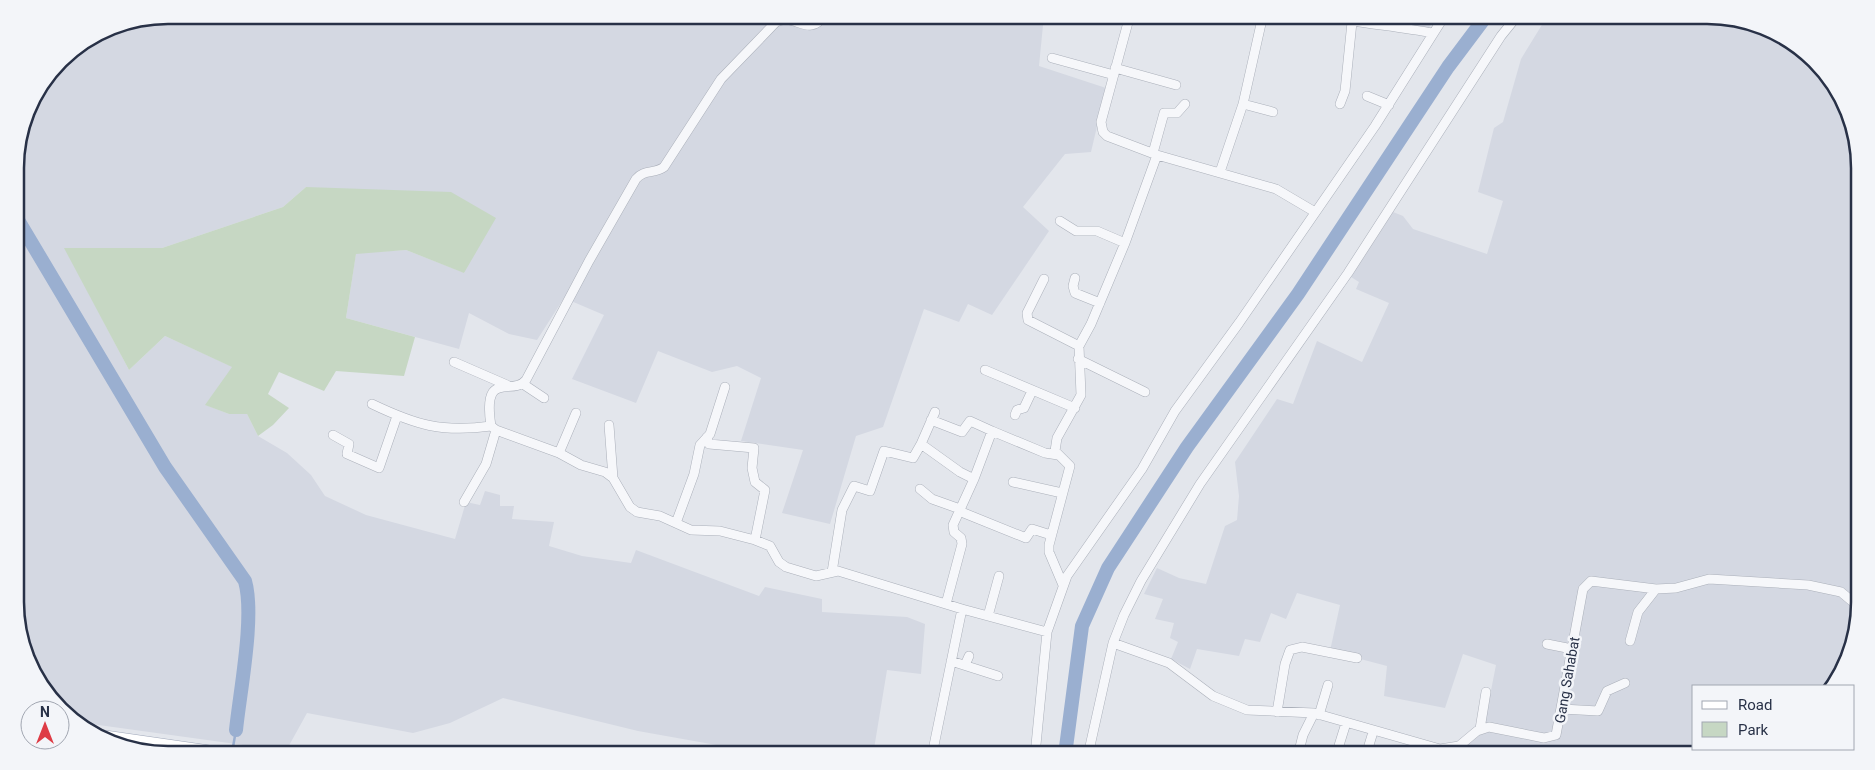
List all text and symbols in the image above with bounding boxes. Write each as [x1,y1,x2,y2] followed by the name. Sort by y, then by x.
[1552,635,1583,724] street label: Gang Sahabat
[1692,685,1855,750] legend
[1738,696,1772,714] text: Road
[20,700,70,750] north arrow
[40,704,50,720] text: N
[1738,721,1769,739] text: Park

